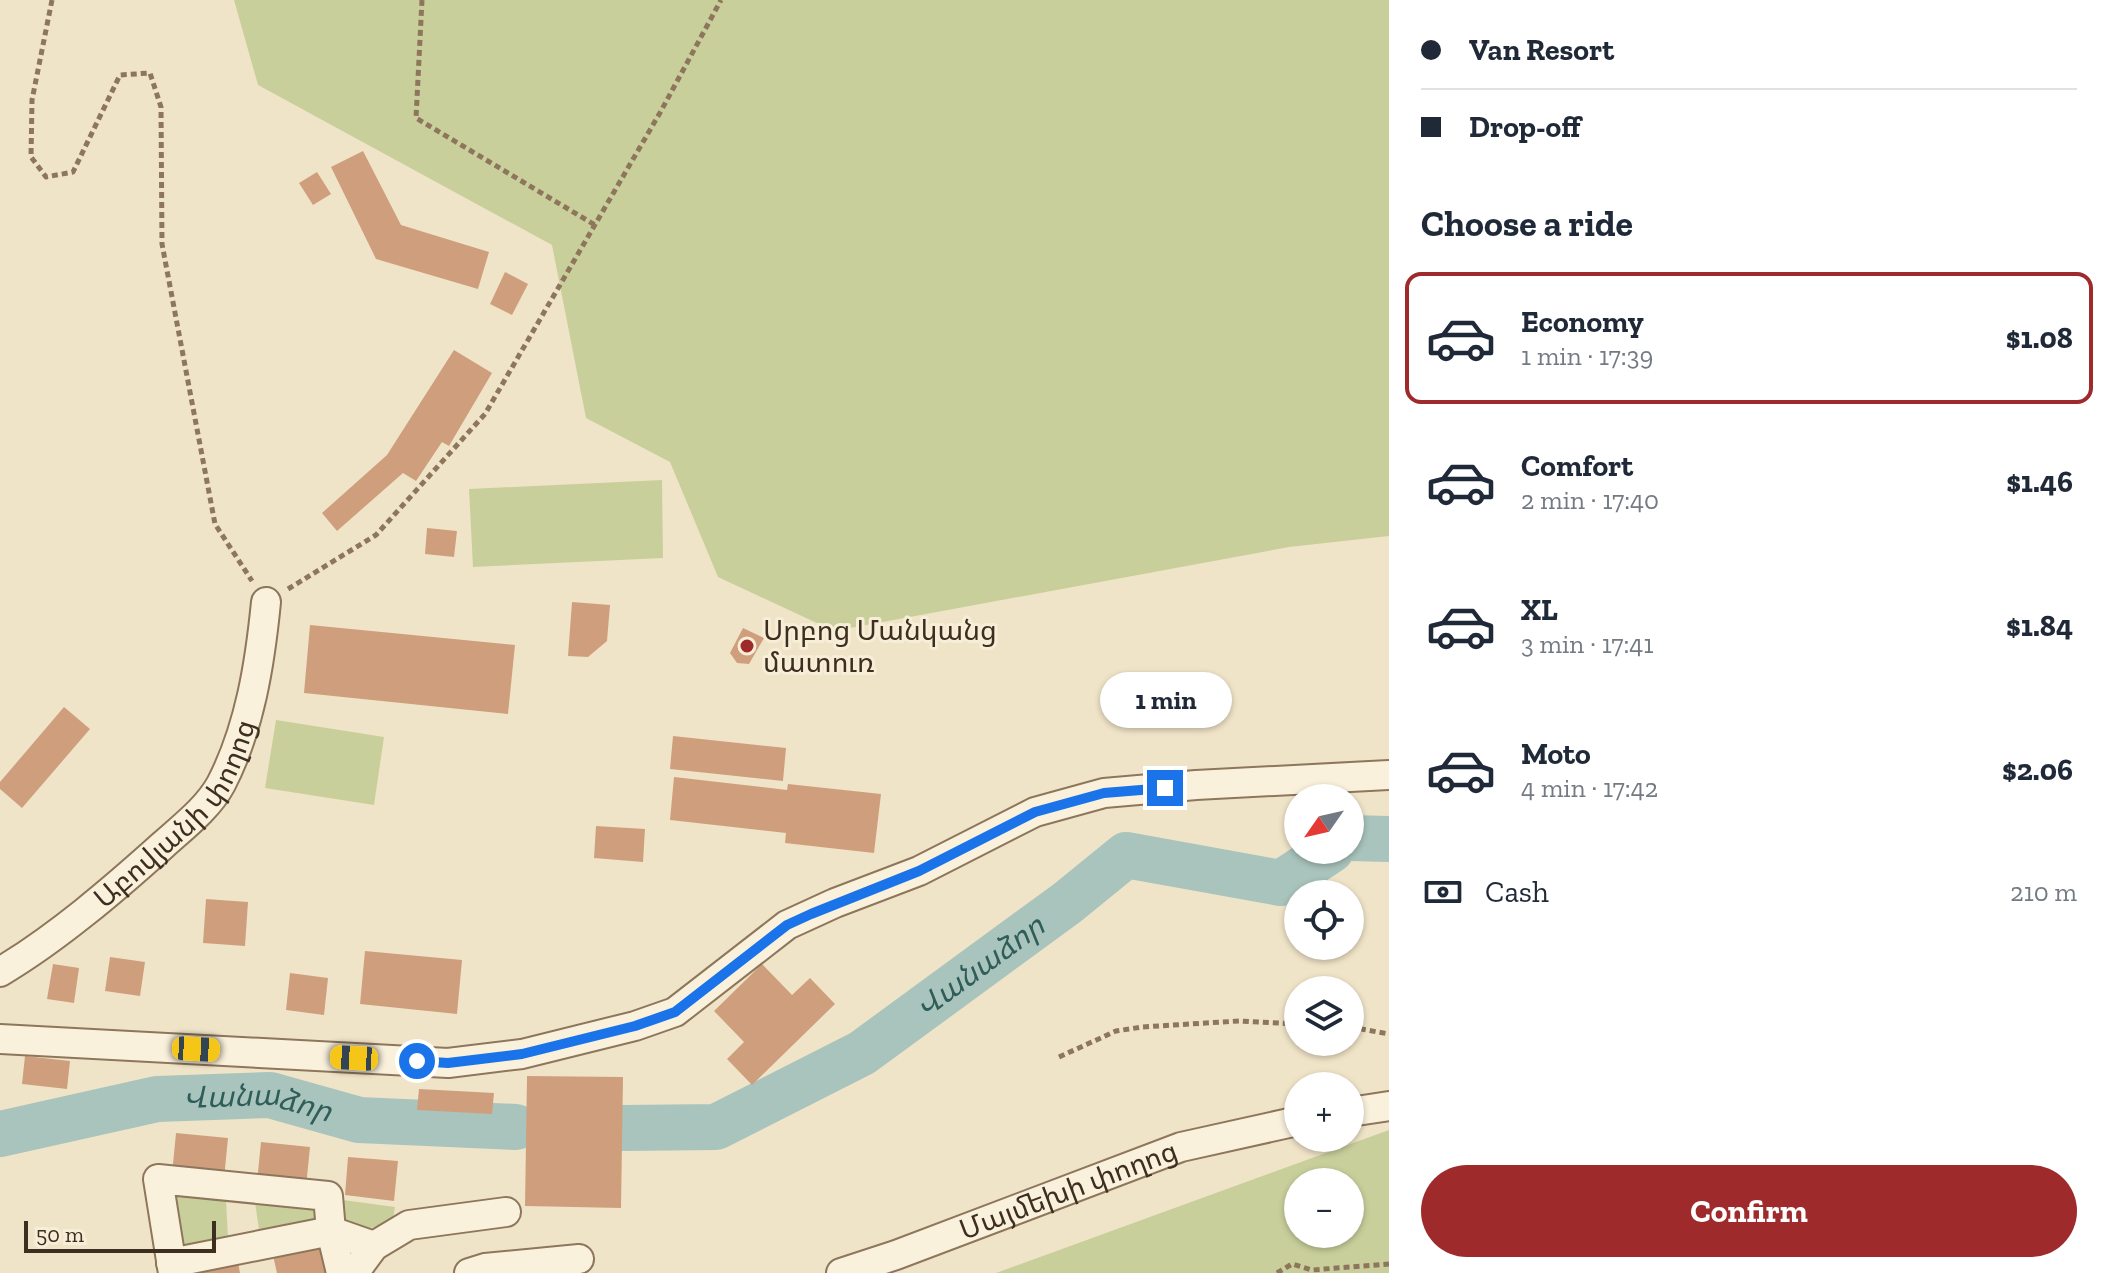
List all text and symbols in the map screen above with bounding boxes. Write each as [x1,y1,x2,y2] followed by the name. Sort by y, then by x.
[1469,32,1614,68] text: Van Resort
[1469,109,1581,145] text: Drop-off
[1421,202,1633,245] text: Choose a ride
[1425,302,1497,374] icon: car
[1521,304,1644,340] text: Economy
[2006,320,2073,356] text: $1.08
[1521,340,1653,372] text: 1 min · 17:39
[1425,446,1497,518] icon: car
[1521,448,1633,484] text: Comfort
[2006,464,2073,500] text: $1.46
[1521,484,1659,516] text: 2 min · 17:40
[1425,590,1497,662] icon: car
[1521,592,1558,628] text: XL
[2006,608,2073,644] text: $1.84
[763,614,997,679] place label: Սրբոց Մանկանց մատուռ
[1521,628,1653,660] text: 3 min · 17:41
[738,637,756,655] marker: Սրբոց Մանկանց մատուռ
[1099,672,1231,728] callout: 1 min
[1135,684,1197,716] text: 1 min
[87,716,262,915] street label: Աբովյանի փողոց
[1425,734,1497,806] icon: car
[1521,736,1591,772] text: Moto
[2002,752,2073,788] text: $2.06
[1147,770,1183,806] route end
[1521,772,1658,804] text: 4 min · 17:42
[1284,784,1364,864] north arrow
[1284,784,1364,1248] map controls
[1421,870,1465,914] icon: cash
[1485,874,1549,910] text: Cash
[2010,876,2077,908] text: 210 m
[1284,880,1364,960] button: locate
[909,907,1052,1026] water label: Վանաձոր
[1284,976,1364,1056] button: layers
[171,1036,221,1062] car
[399,1043,435,1079] route start
[329,1045,379,1071] car
[1284,1072,1364,1152] button: +
[182,1077,337,1130] water label: Վանաձոր
[955,1134,1182,1246] street label: Մայմեխի փողոց
[1421,1165,2077,1257] button: Confirm
[1284,1168,1364,1248] button: −
[24,1217,216,1253] scale bar
[36,1221,84,1248] text: 50 m

